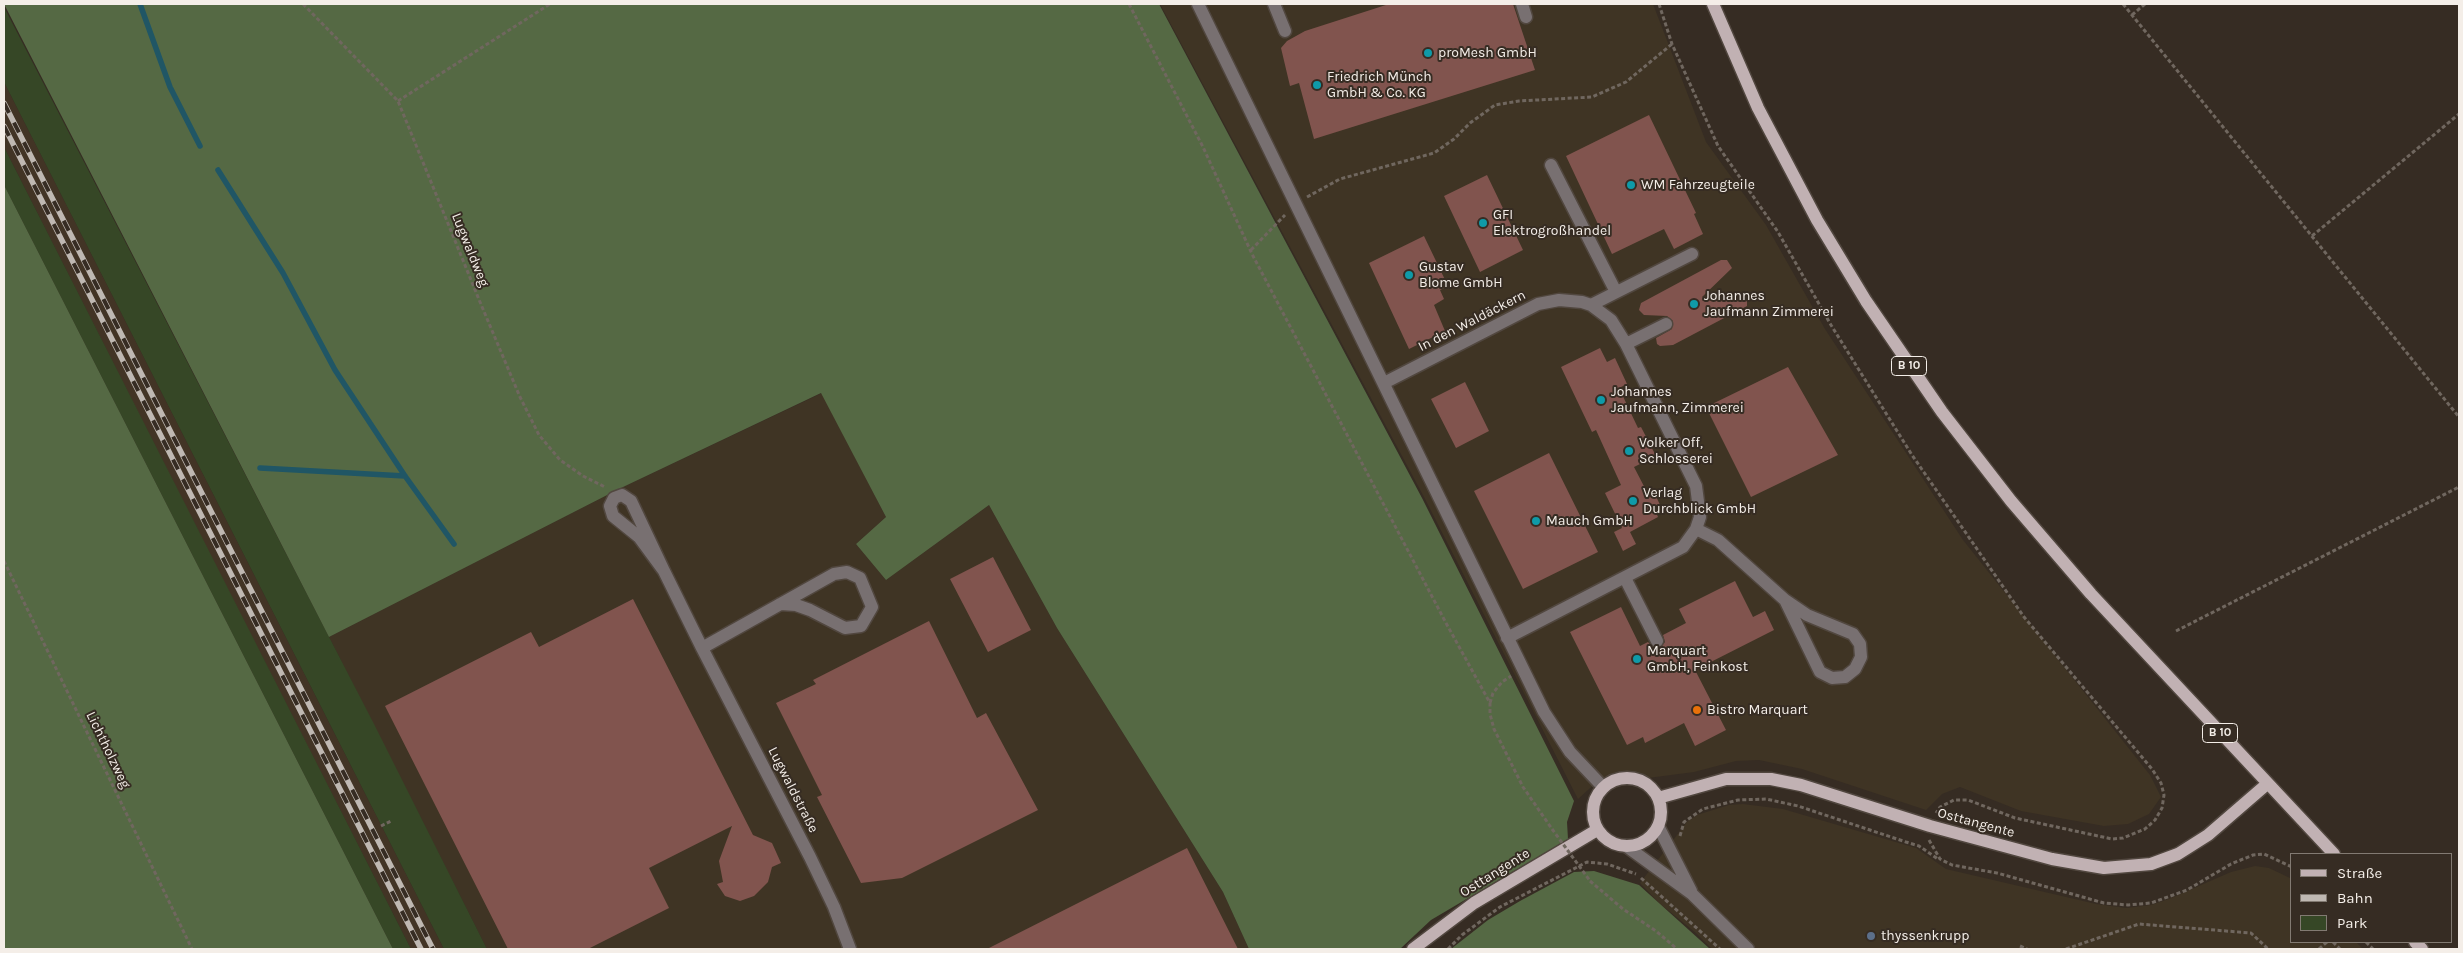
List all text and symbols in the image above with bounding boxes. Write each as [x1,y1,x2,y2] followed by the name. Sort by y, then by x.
[1438,45,1537,61] place label: proMesh GmbH
[1422,47,1434,59] marker: proMesh GmbH
[1327,69,1432,102] place label: Friedrich Münch GmbH & Co. KG
[1311,79,1323,91] marker: Friedrich Münch GmbH & Co. KG
[1641,177,1755,193] place label: WM Fahrzeugteile
[1625,179,1637,191] marker: WM Fahrzeugteile
[1493,207,1611,240] place label: GFI Elektrogroßhandel
[448,211,492,289] street label: Lugwaldweg
[1477,217,1489,229] marker: GFI Elektrogroßhandel
[1419,259,1503,292] place label: Gustav Blome GmbH
[1403,269,1415,281] marker: Gustav Blome GmbH
[1415,287,1529,355] street label: In den Waldäckern
[1704,288,1834,321] place label: Johannes Jaufmann Zimmerei
[1688,298,1700,310] marker: Johannes Jaufmann Zimmerei
[1892,356,1926,376] road number: B 10
[1611,384,1744,417] place label: Johannes Jaufmann, Zimmerei
[1595,394,1607,406] marker: Johannes Jaufmann, Zimmerei
[1639,435,1713,468] place label: Volker Off, Schlosserei
[1623,445,1635,457] marker: Volker Off, Schlosserei
[1643,485,1756,518] place label: Verlag Durchblick GmbH
[1627,495,1639,507] marker: Verlag Durchblick GmbH
[1546,513,1633,529] place label: Mauch GmbH
[1530,515,1542,527] marker: Mauch GmbH
[1647,643,1748,676] place label: Marquart GmbH, Feinkost
[1631,653,1643,665] marker: Marquart GmbH, Feinkost
[1707,702,1808,718] place label: Bistro Marquart
[1691,704,1703,716] marker: Bistro Marquart
[82,709,134,791] street label: Lichtholzweg
[2202,724,2238,742] road number: B 10
[764,744,822,836] street label: Lugwaldstraße
[1936,805,2016,841] street label: Osttangente
[1457,845,1533,901] street label: Osttangente
[2290,853,2453,943] legend
[2337,864,2382,882] text: Straße
[2337,889,2373,907] text: Bahn
[2337,914,2367,932] text: Park
[1881,928,1969,944] place label: thyssenkrupp
[1865,930,1877,942] marker: thyssenkrupp

